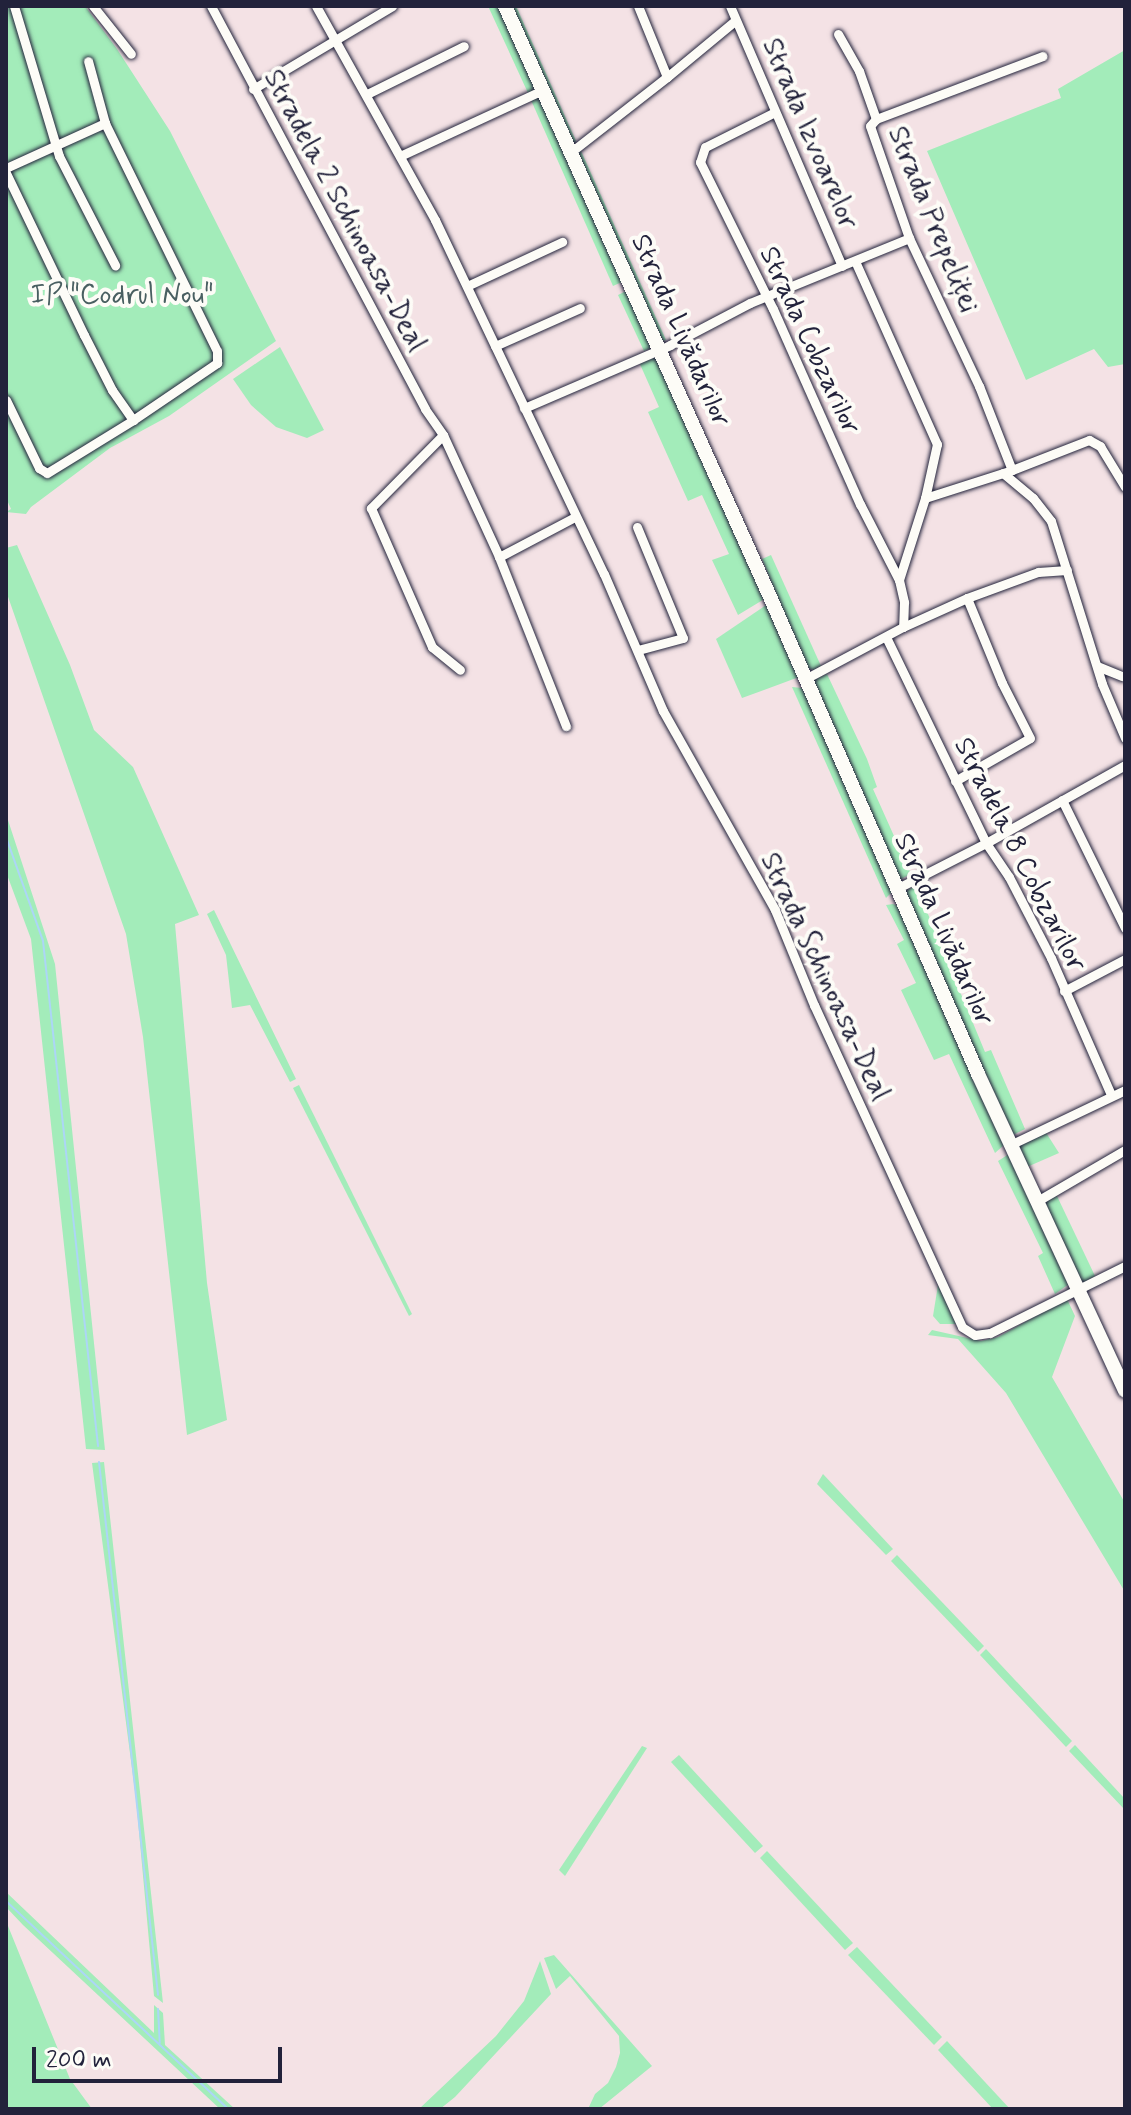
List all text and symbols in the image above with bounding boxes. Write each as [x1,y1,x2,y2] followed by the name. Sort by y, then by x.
[752,29,866,239] street label: Strada Izvoarelor
[255,64,433,358] street label: Stradela 2 Schinoasa-Deal
[880,123,984,317] street label: Strada Prepeliței
[622,227,738,435] street label: Strada Livădarilor
[749,238,869,444] street label: Strada Cobzarilor
[32,279,212,313] park label: IP "Codrul Nou"
[945,732,1093,978] street label: Stradela 8 Cobzarilor
[885,826,1001,1034] street label: Strada Livădarilor
[752,847,896,1107] street label: Strada Schinoasa-Deal
[36,2031,286,2081] scale bar
[46,2045,112,2076] text: 200 m

